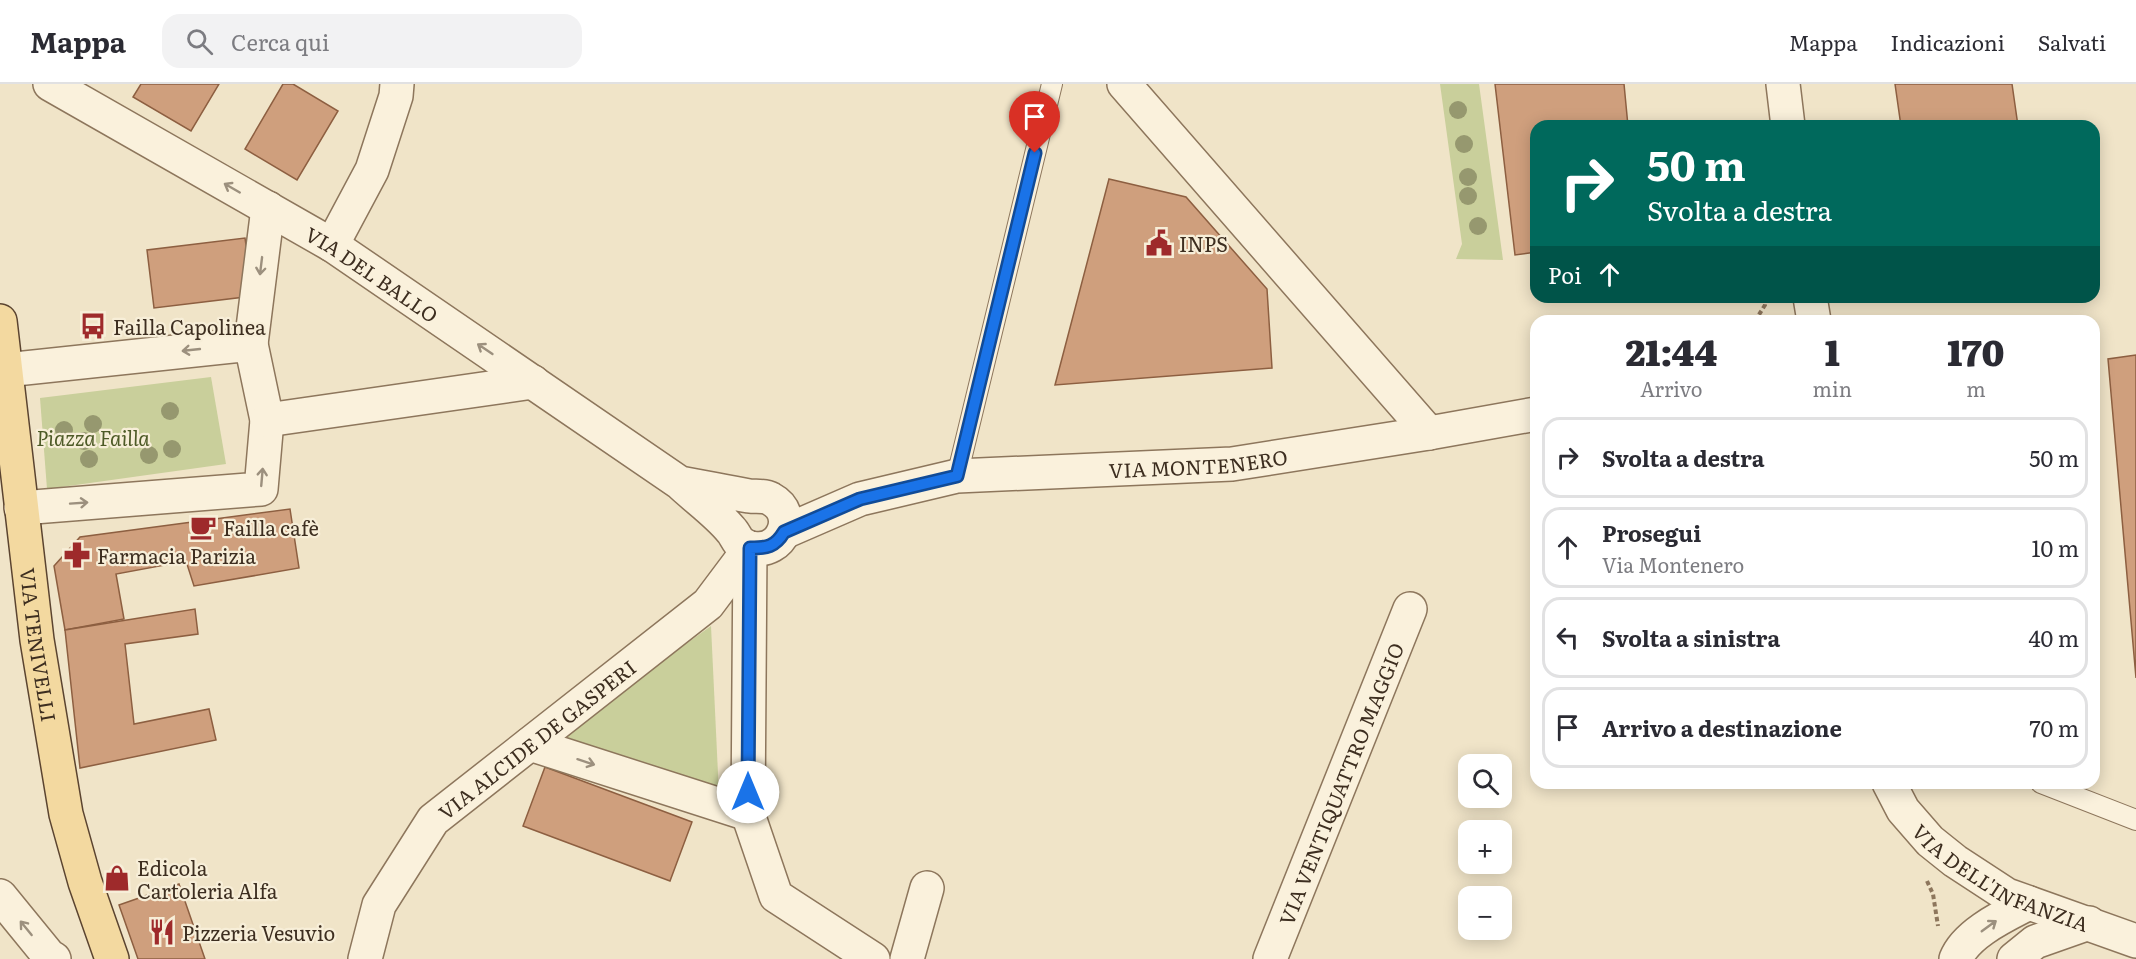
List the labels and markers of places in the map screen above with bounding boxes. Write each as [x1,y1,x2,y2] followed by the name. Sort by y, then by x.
[1009,91,1060,153] pin
[1144,228,1174,258] public building icon: INPS
[1179,228,1228,258] place label: INPS
[78,311,108,341] bus stop icon: Failla Capolinea
[113,311,266,341] place label: Failla Capolinea
[188,512,218,542] cafe icon: Failla cafè
[223,512,319,542] place label: Failla cafè
[62,540,92,570] pharmacy icon: Farmacia Parizia
[97,540,256,570] place label: Farmacia Parizia
[137,852,278,905] place label: Edicola Cartoleria Alfa
[102,863,132,893] shop icon: Edicola Cartoleria Alfa
[147,917,177,947] restaurant icon: Pizzeria Vesuvio
[182,917,335,947] place label: Pizzeria Vesuvio

